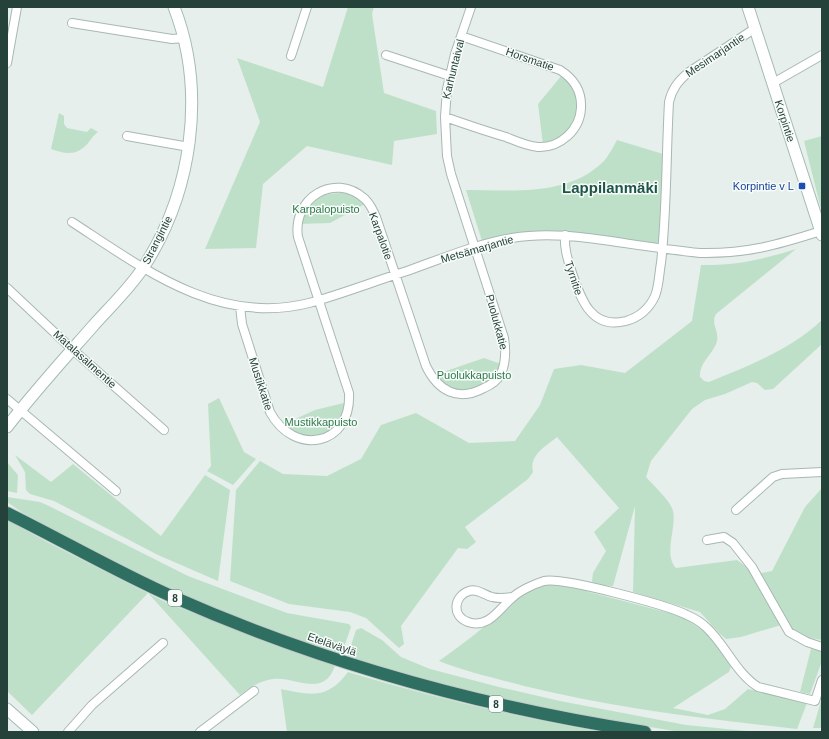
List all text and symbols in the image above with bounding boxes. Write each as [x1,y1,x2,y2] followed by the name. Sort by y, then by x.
[683,31,747,79] street label: Mesimarjantie
[440,38,466,100] street label: Karhuntaival
[504,45,556,73] street label: Horsmatie
[773,98,797,144] street label: Korpintie
[562,179,658,196] district label: Lappilanmäki
[733,180,794,192] place label: Korpintie v L
[797,181,807,191] marker: Korpintie v L
[292,203,360,215] park label: Karpalopuisto
[367,211,395,261] street label: Karpalotie
[140,214,174,266] street label: Strangintie
[439,233,515,265] street label: Metsämarjantie
[563,259,585,297] street label: Tyrnitie
[484,293,510,351] street label: Puolukkatie
[51,328,119,390] street label: Matalasalmentie
[247,356,275,412] street label: Mustikkatie
[437,369,511,381] park label: Puolukkapuisto
[285,416,357,428] park label: Mustikkapuisto
[168,590,182,606] road number: 8
[306,630,359,658] street label: Eteläväylä
[489,696,503,712] road number: 8

